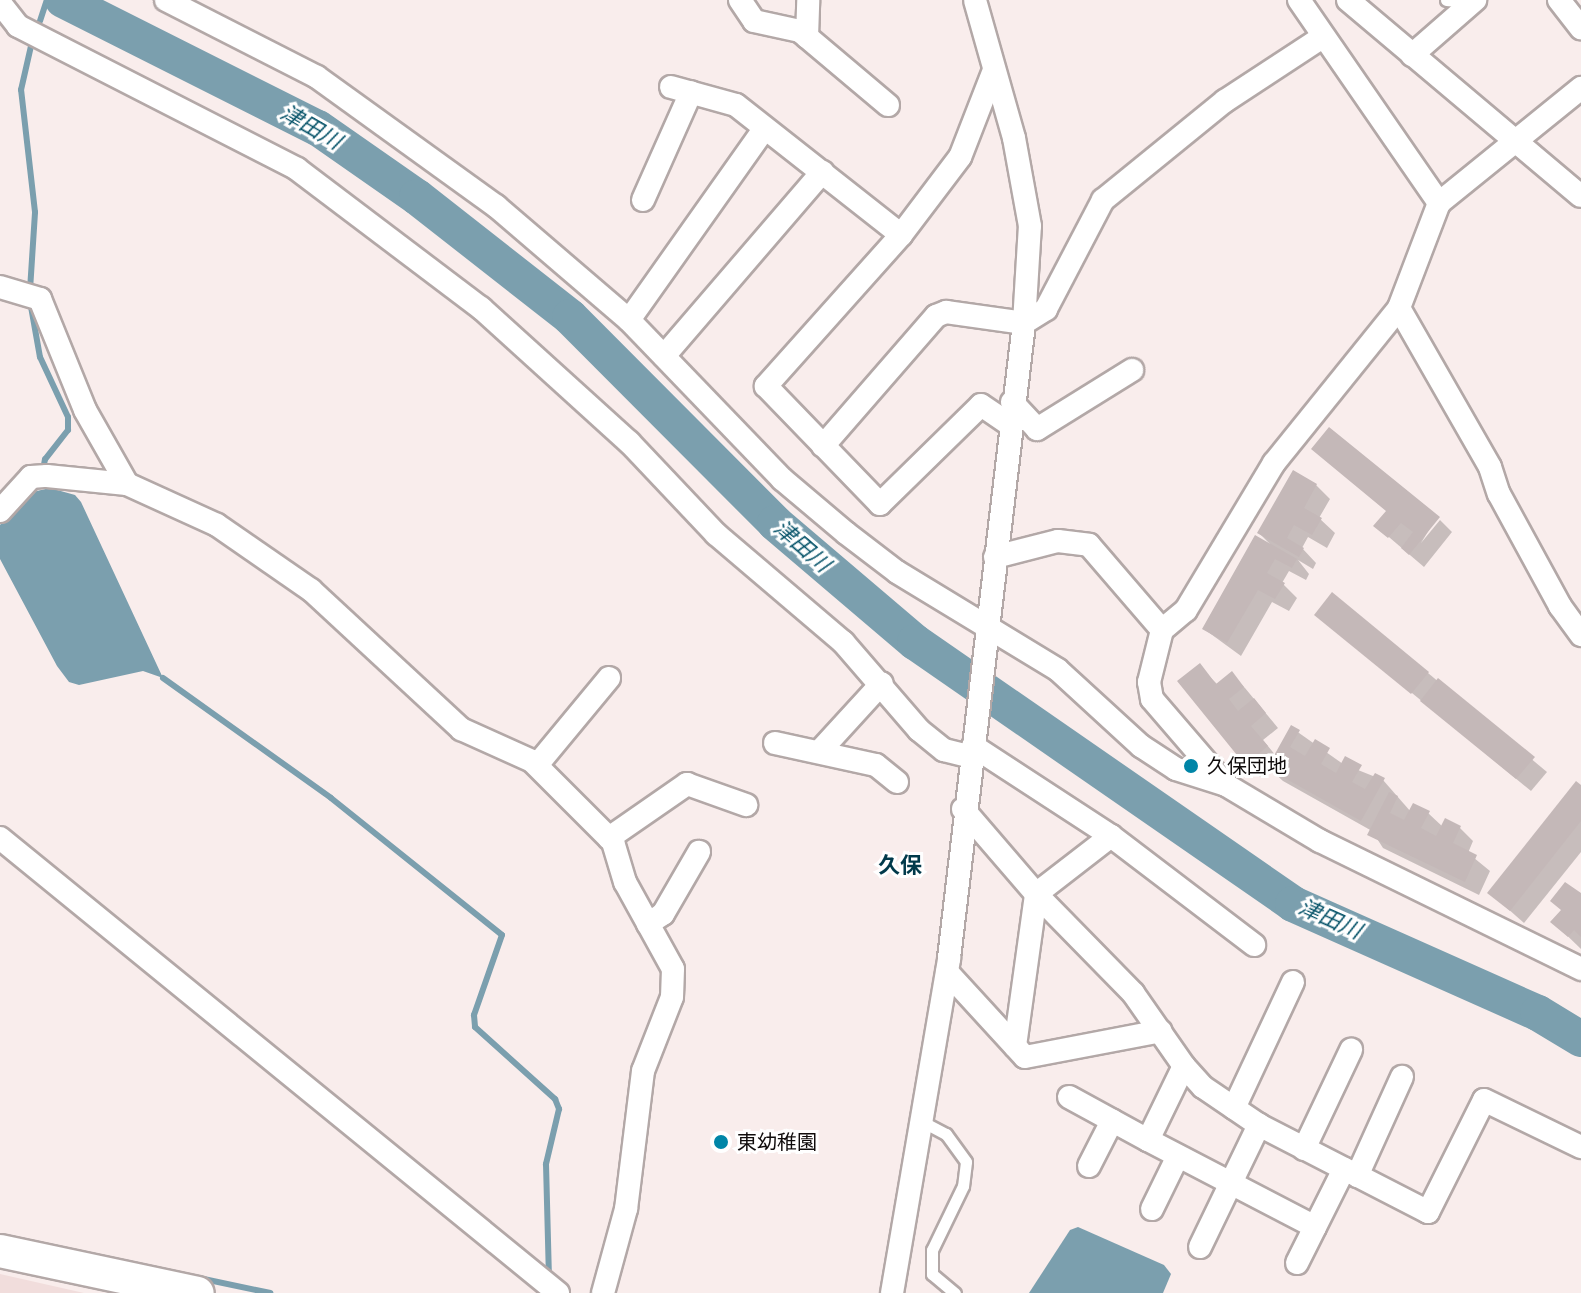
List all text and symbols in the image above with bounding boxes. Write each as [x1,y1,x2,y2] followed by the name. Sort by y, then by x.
[276,99,346,155] water label: 津田川
[768,514,836,578] water label: 津田川
[1207,754,1287,778] place label: 久保団地
[1182,757,1200,775] marker: 久保団地
[878,853,922,879] district label: 久保
[1294,894,1366,944] water label: 津田川
[737,1130,817,1154] place label: 東幼稚園
[712,1133,730,1151] marker: 東幼稚園

